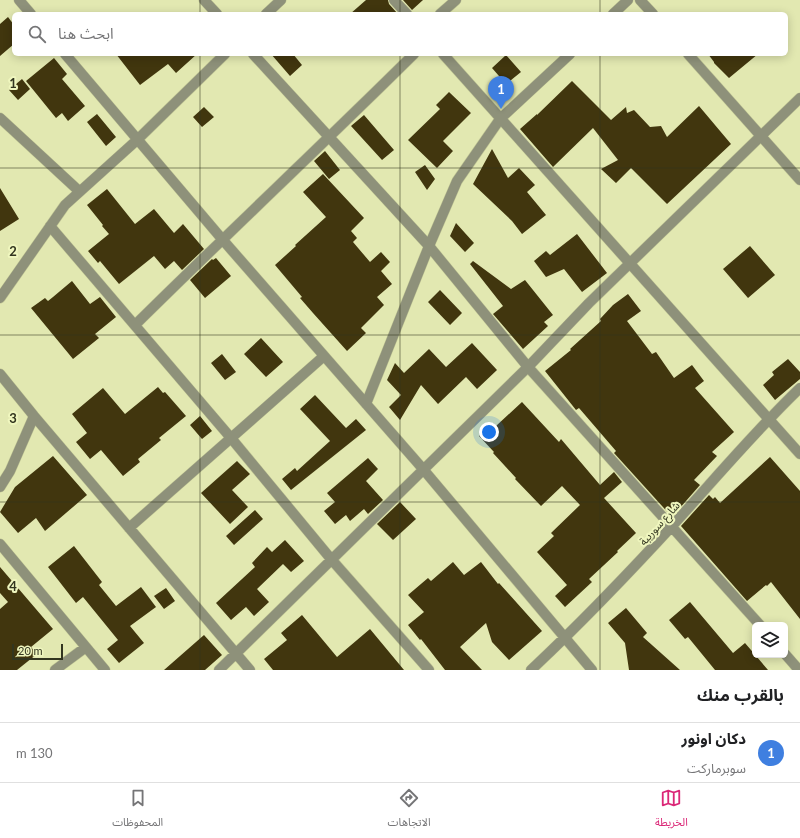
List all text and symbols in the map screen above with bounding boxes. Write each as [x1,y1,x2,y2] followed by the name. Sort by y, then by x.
[12,12,788,56] search box
[26,23,48,45] icon: search
[58,24,114,42] text: ابحث هنا
[9,75,17,91] text: 1
[488,76,514,109] pin: 1
[9,243,17,259] text: 2
[9,410,17,426] text: 3
[479,422,499,442] your location
[636,498,684,549] street label: شارع سوريبة
[9,578,17,594] text: 4
[752,622,788,658] map controls
[752,622,788,658] button: layers
[12,642,63,661] scale bar
[18,644,43,657] text: 20 m
[697,684,784,705] text: بالقرب منك
[682,729,746,747] text: دكان اونور
[16,745,53,761] text: 130 m
[767,745,775,761] text: 1
[687,760,746,776] text: سوبرماركت
[112,787,163,834] tab: المحفوظات
[388,787,431,834] tab: الاتجاهات
[655,787,688,834] tab: الخريطة

